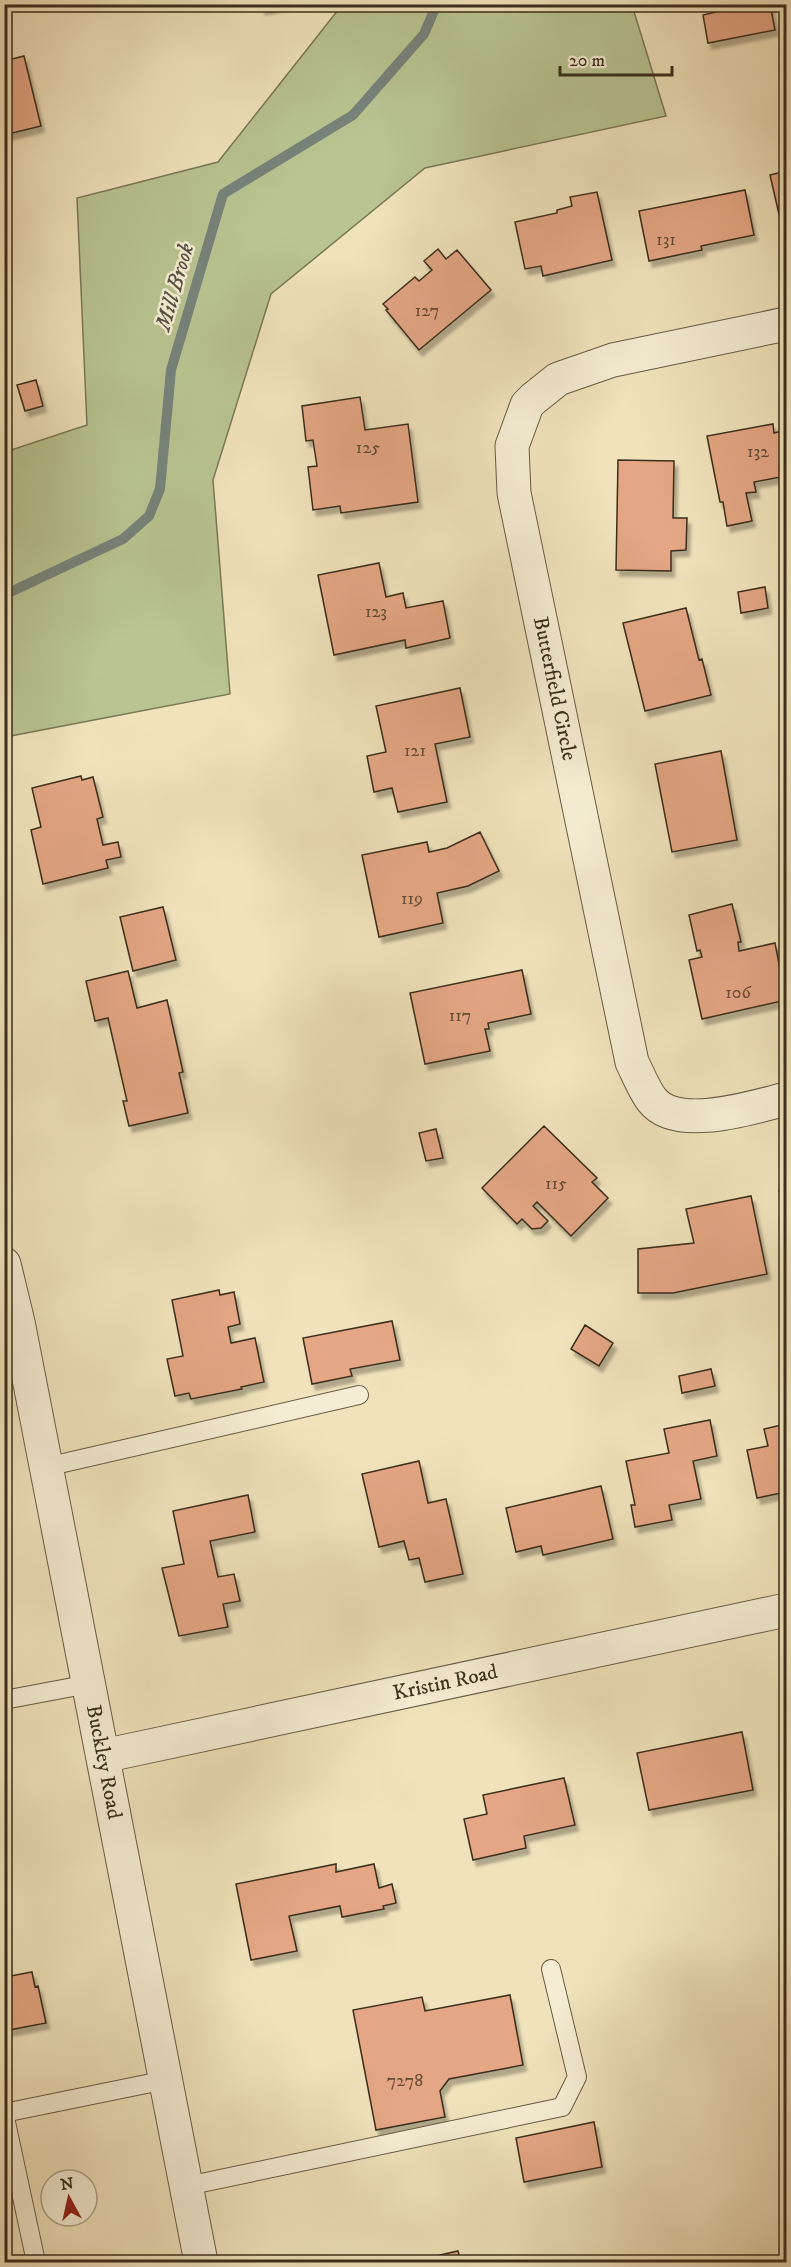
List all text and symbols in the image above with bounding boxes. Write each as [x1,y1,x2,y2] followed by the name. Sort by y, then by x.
[560,39,672,77] scale bar
[569,50,605,72] text: 20 m
[656,229,676,251] house number: 131
[149,240,201,336] water label: Mill Brook
[415,300,439,322] house number: 127
[356,437,380,459] house number: 125
[747,441,769,463] house number: 132
[365,601,387,623] house number: 123
[527,614,582,763] street label: Butterfield Circle
[404,740,426,762] house number: 121
[401,888,423,910] house number: 119
[725,982,751,1004] house number: 106
[449,1005,471,1027] house number: 117
[545,1173,567,1195] house number: 115
[391,1659,500,1707] street label: Kristin Road
[80,1703,128,1822] street label: Buckley Road
[387,2070,423,2092] house number: 7278
[39,2168,99,2228] north arrow
[59,2173,75,2195] text: N

